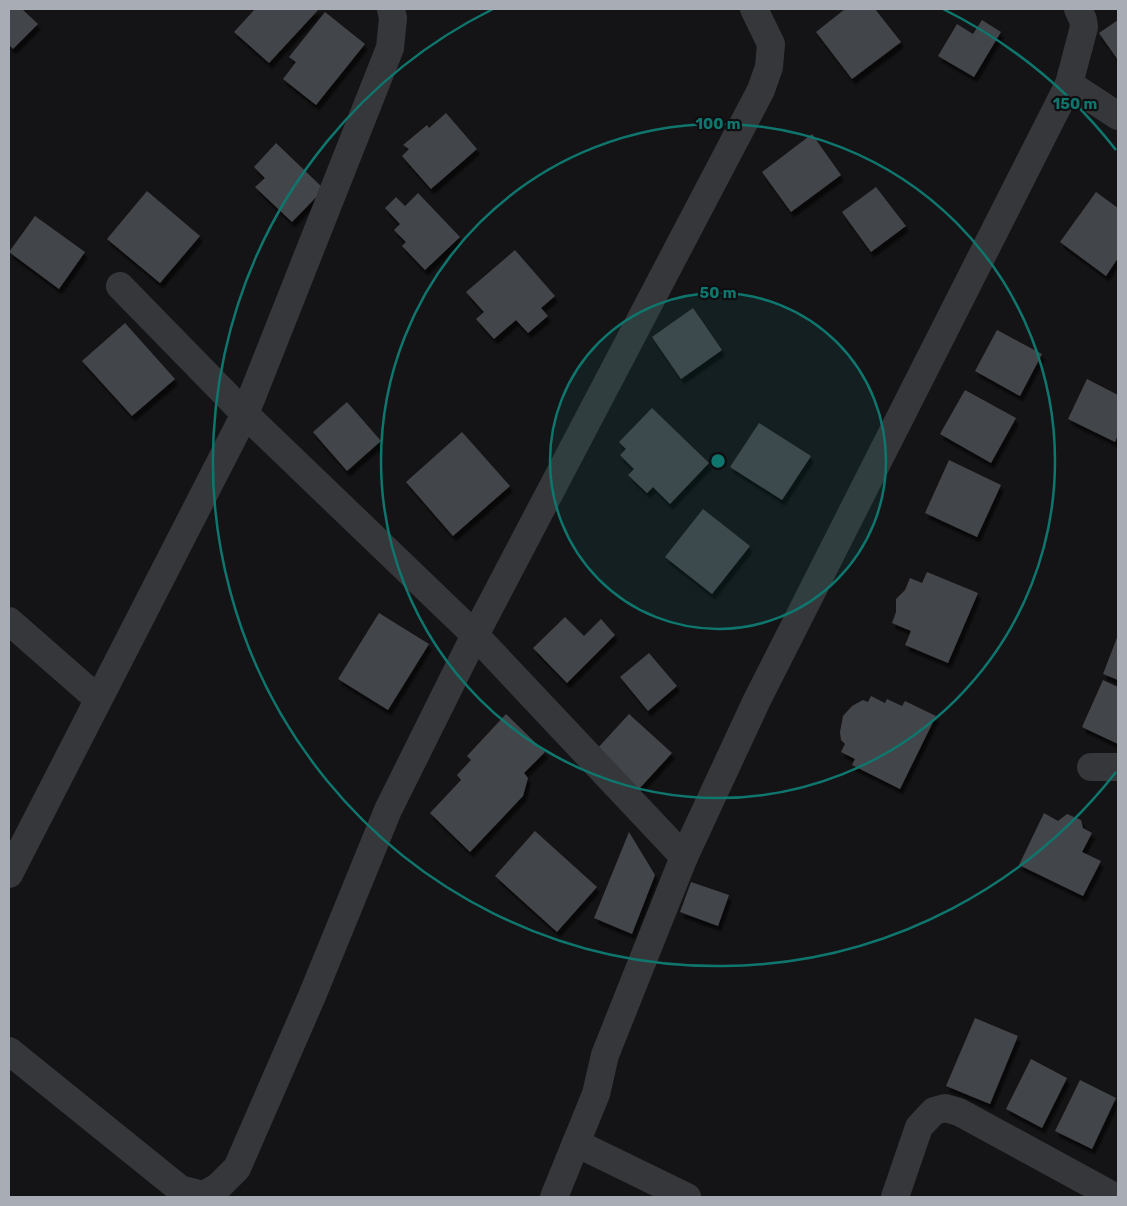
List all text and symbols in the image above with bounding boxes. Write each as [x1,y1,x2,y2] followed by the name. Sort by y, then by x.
[1053,95,1097,113] text: 150 m
[696,115,740,133] text: 100 m
[700,284,736,302] text: 50 m
[709,452,727,470] centre of rings

